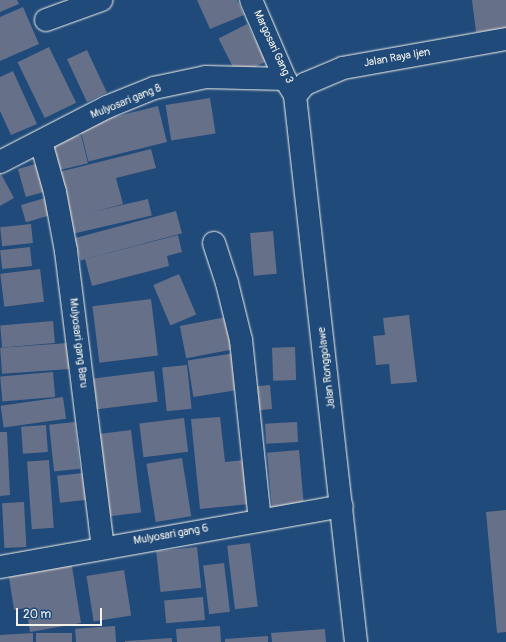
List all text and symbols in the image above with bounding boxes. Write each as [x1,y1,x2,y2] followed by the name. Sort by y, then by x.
[250,8,296,86] street label: Margosari Gang 3
[363,46,431,70] street label: Jalan Raya Ijen
[89,82,163,122] street label: Mulyosari gang 8
[66,297,90,389] street label: Mulyosari gang Baru
[315,326,339,410] street label: Jalan Ronggolawe
[133,522,209,548] street label: Mulyosari gang 6
[18,600,104,626] scale bar
[23,607,51,622] text: 20 m

